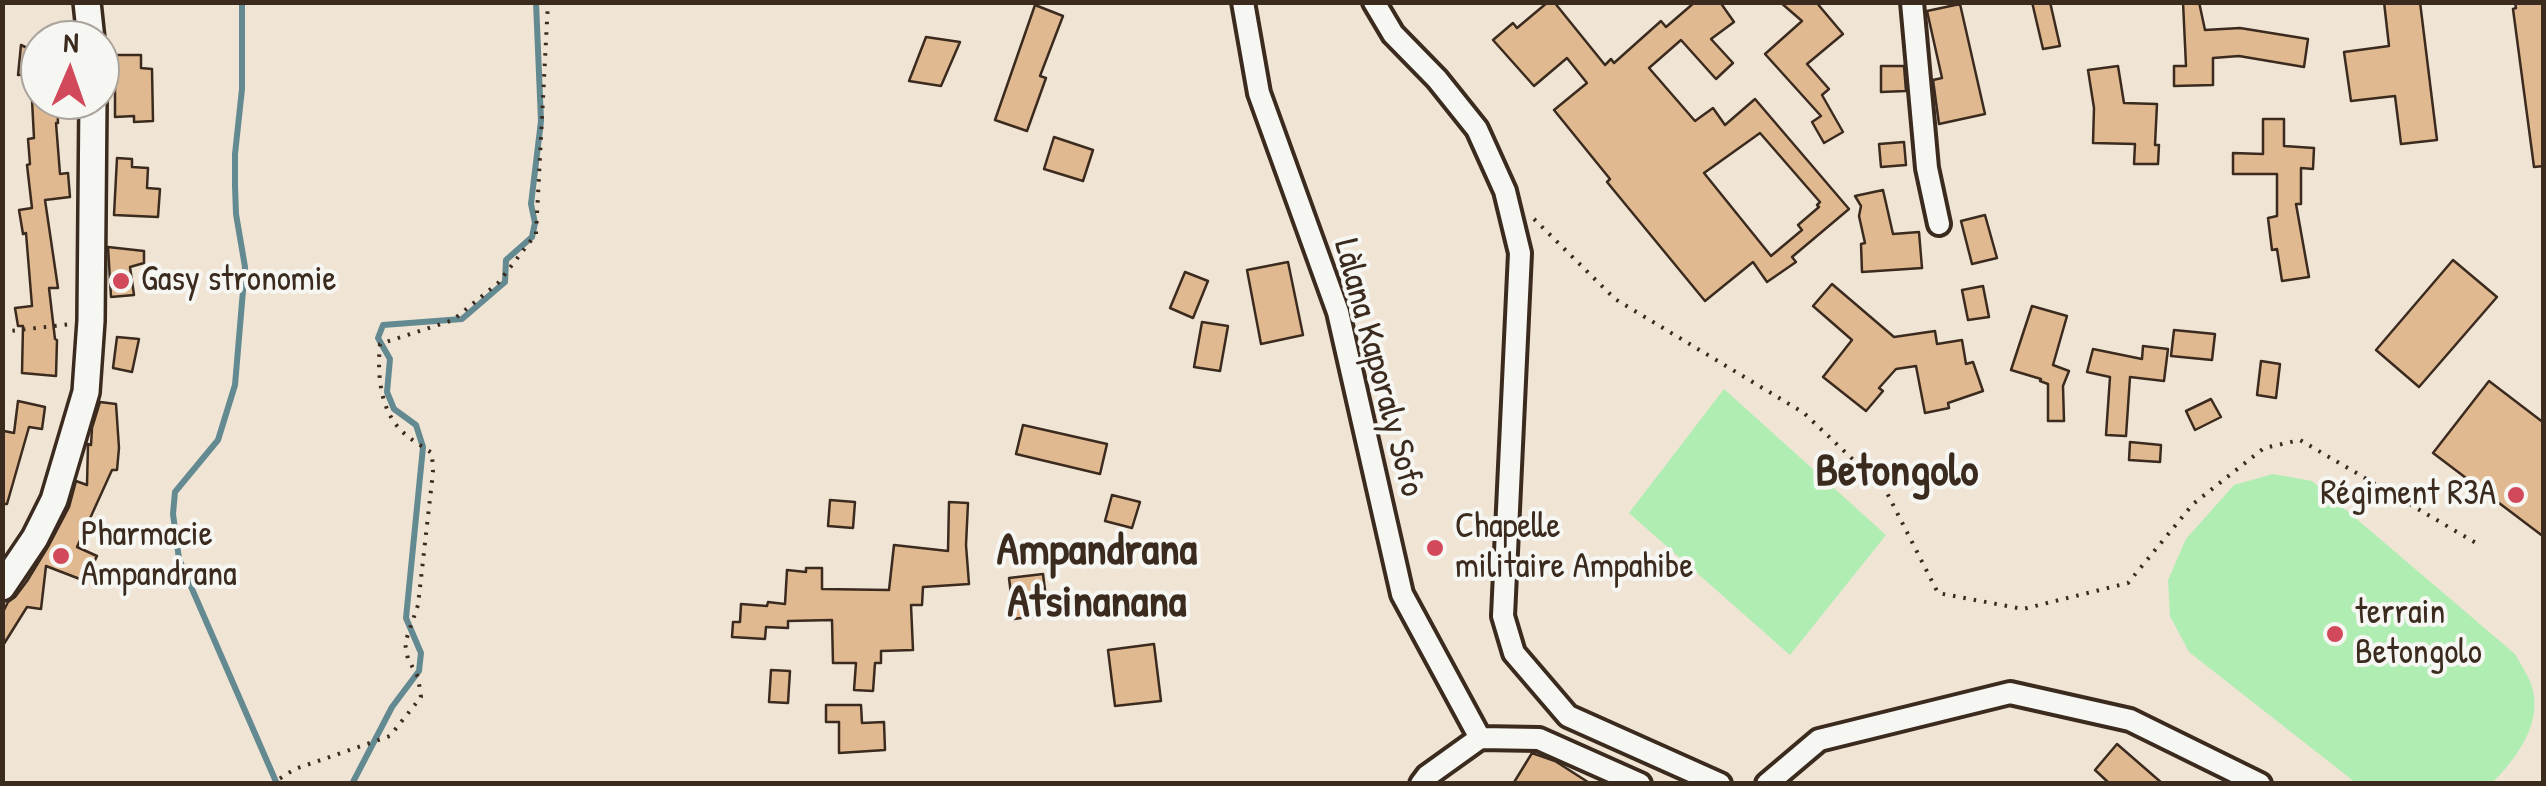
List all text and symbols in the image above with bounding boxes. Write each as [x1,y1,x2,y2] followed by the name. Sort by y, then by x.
[20,20,120,120] north arrow
[63,23,79,61] text: N
[1323,235,1433,501] street label: Làlana Kaporaly Sofo
[141,260,336,302] place label: Gasy stronomie
[110,270,132,292] marker: Gasy stronomie
[1816,446,1978,500] district label: Betongolo
[2320,474,2496,516] place label: Régiment R3A
[2505,484,2527,506] marker: Régiment R3A
[1455,507,1693,589] place label: Chapelle militaire Ampahibe
[81,515,237,597] place label: Pharmacie Ampandrana
[997,525,1197,631] district label: Ampandrana Atsinanana
[1424,537,1446,559] marker: Chapelle militaire Ampahibe
[50,545,72,567] marker: Pharmacie Ampandrana
[2355,593,2482,675] place label: terrain Betongolo
[2324,623,2346,645] marker: terrain Betongolo

